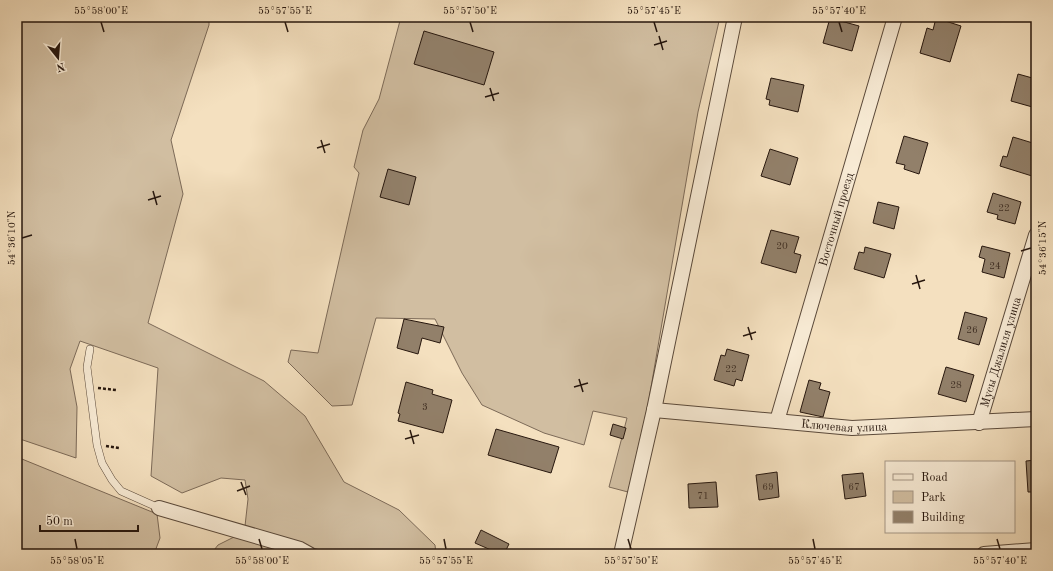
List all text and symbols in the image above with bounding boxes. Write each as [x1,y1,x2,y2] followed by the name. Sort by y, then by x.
[74,6,128,16] text: 55°58'00"E
[258,6,312,16] text: 55°57'55"E
[443,6,497,16] text: 55°57'50"E
[627,6,681,16] text: 55°57'45"E
[812,6,866,16] text: 55°57'40"E
[38,38,78,78] north arrow
[54,60,66,73] text: N
[818,171,856,268] street label: Восточный проезд
[998,203,1010,213] house number: 22
[7,210,17,265] text: 54°36'10"N
[1038,220,1048,275] text: 54°36'15"N
[776,241,788,251] house number: 20
[989,261,1001,271] house number: 24
[979,296,1024,409] street label: Мусы Джалиля улица
[966,325,978,335] house number: 26
[725,364,737,374] house number: 22
[950,380,962,390] house number: 28
[422,402,428,412] house number: 3
[801,418,888,435] street label: Ключевая улица
[885,461,1015,533] legend
[921,472,948,484] text: Road
[762,482,774,492] house number: 69
[848,482,860,492] house number: 67
[697,491,709,501] house number: 71
[921,492,946,504] text: Park
[40,507,138,533] scale bar
[921,512,965,524] text: Building
[46,515,73,528] text: 50 m
[50,556,104,566] text: 55°58'05"E
[235,556,289,566] text: 55°58'00"E
[419,556,473,566] text: 55°57'55"E
[604,556,658,566] text: 55°57'50"E
[788,556,842,566] text: 55°57'45"E
[973,556,1027,566] text: 55°57'40"E

